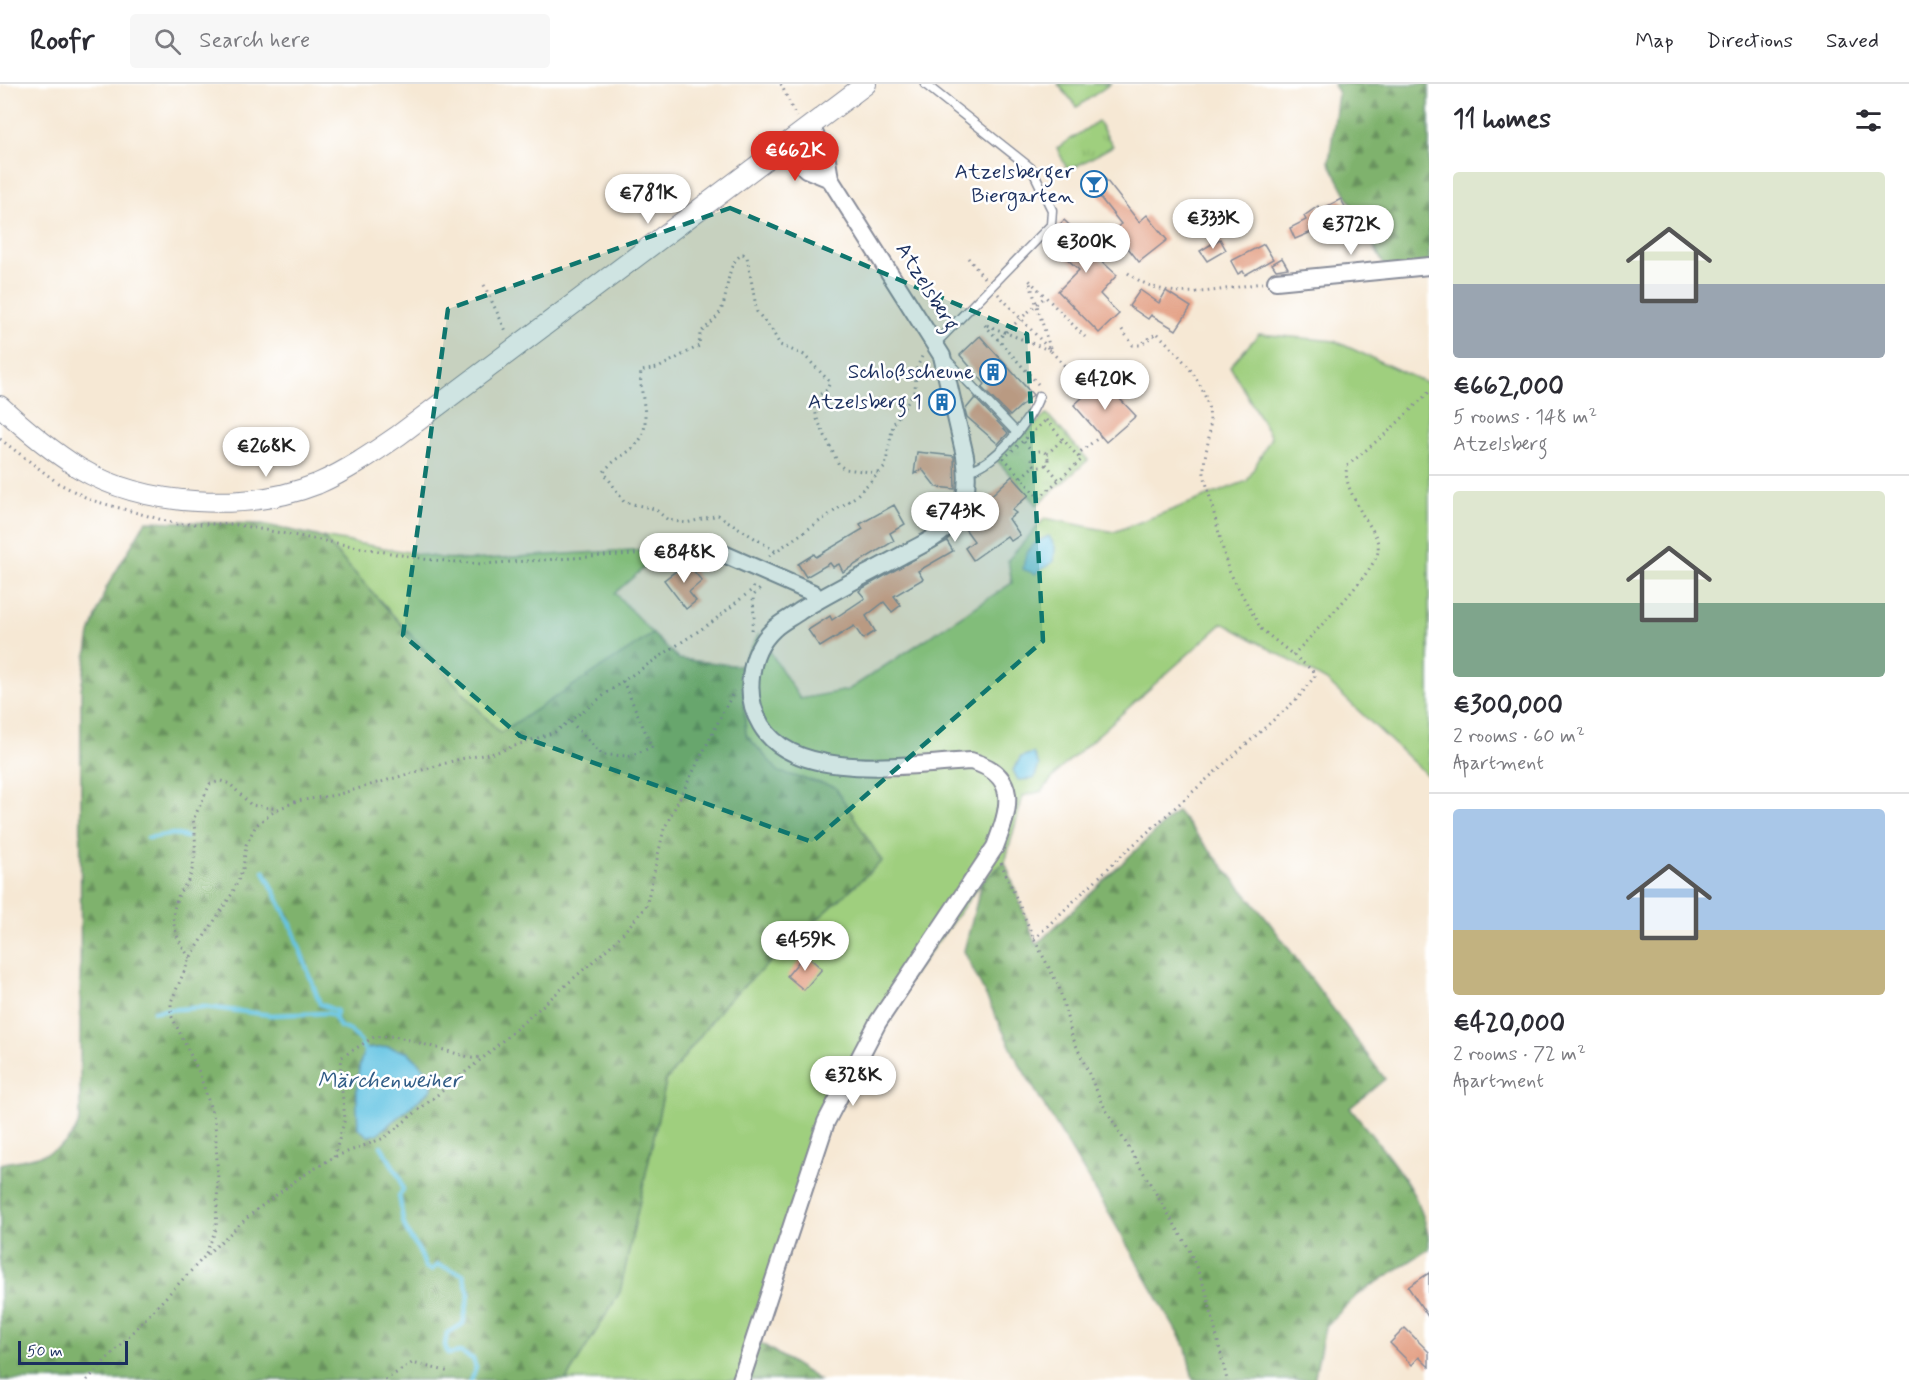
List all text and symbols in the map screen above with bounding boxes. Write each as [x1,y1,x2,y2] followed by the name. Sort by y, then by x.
[130,14,550,68] search box
[30,23,94,60] text: Roofr
[151,25,184,58] icon: search
[199,27,310,55] text: Search here
[1635,27,1674,55] text: Map
[1707,27,1793,55] text: Directions
[1826,27,1879,55] text: Saved
[1453,103,1551,137] text: 11 homes
[1852,104,1885,137] icon: filters
[753,131,837,182] pin: €662K
[765,137,825,164] text: €662K
[955,158,1075,211] place label: Atzelsberger Biergarten
[1079,169,1109,199] bar icon: Atzelsberger Biergarten
[606,174,690,225] pin: €781K
[619,180,677,207] text: €781K
[1171,199,1255,250] pin: €333K
[1187,205,1239,232] text: €333K
[1309,205,1393,256] pin: €372K
[1322,211,1380,238] text: €372K
[1615,211,1723,319] icon: home
[1044,223,1128,274] pin: €300K
[1056,229,1116,256] text: €300K
[887,237,965,338] street label: Atzelsberg
[978,357,1008,387] building icon: Schloßscheune
[848,358,974,386] place label: Schloßscheune
[1063,360,1147,411] pin: €420K
[1074,366,1136,393] text: €420K
[1453,370,1564,404] text: €662,000
[927,387,957,417] building icon: Atzelsberg 1
[808,388,922,418] place label: Atzelsberg 1
[1453,404,1597,431] text: 5 rooms · 148 m²
[224,427,308,478] pin: €268K
[1453,431,1548,458] text: Atzelsberg
[237,433,295,460] text: €268K
[913,492,997,543] pin: €743K
[925,498,985,525] text: €743K
[1615,530,1723,638] icon: home
[642,533,726,584] pin: €848K
[653,539,715,566] text: €848K
[1453,689,1563,723] text: €300,000
[1453,723,1585,750] text: 2 rooms · 60 m²
[1453,750,1544,777] text: Apartment
[1615,848,1723,956] icon: home
[763,921,847,972] pin: €459K
[775,927,835,954] text: €459K
[1453,1007,1565,1041] text: €420,000
[1453,1041,1586,1068] text: 2 rooms · 72 m²
[811,1056,895,1107] pin: €328K
[824,1062,882,1089] text: €328K
[317,1067,464,1095] water label: Märchenweiher
[1453,1068,1544,1095] text: Apartment
[18,1338,128,1366] scale bar
[27,1341,63,1362] text: 50 m

